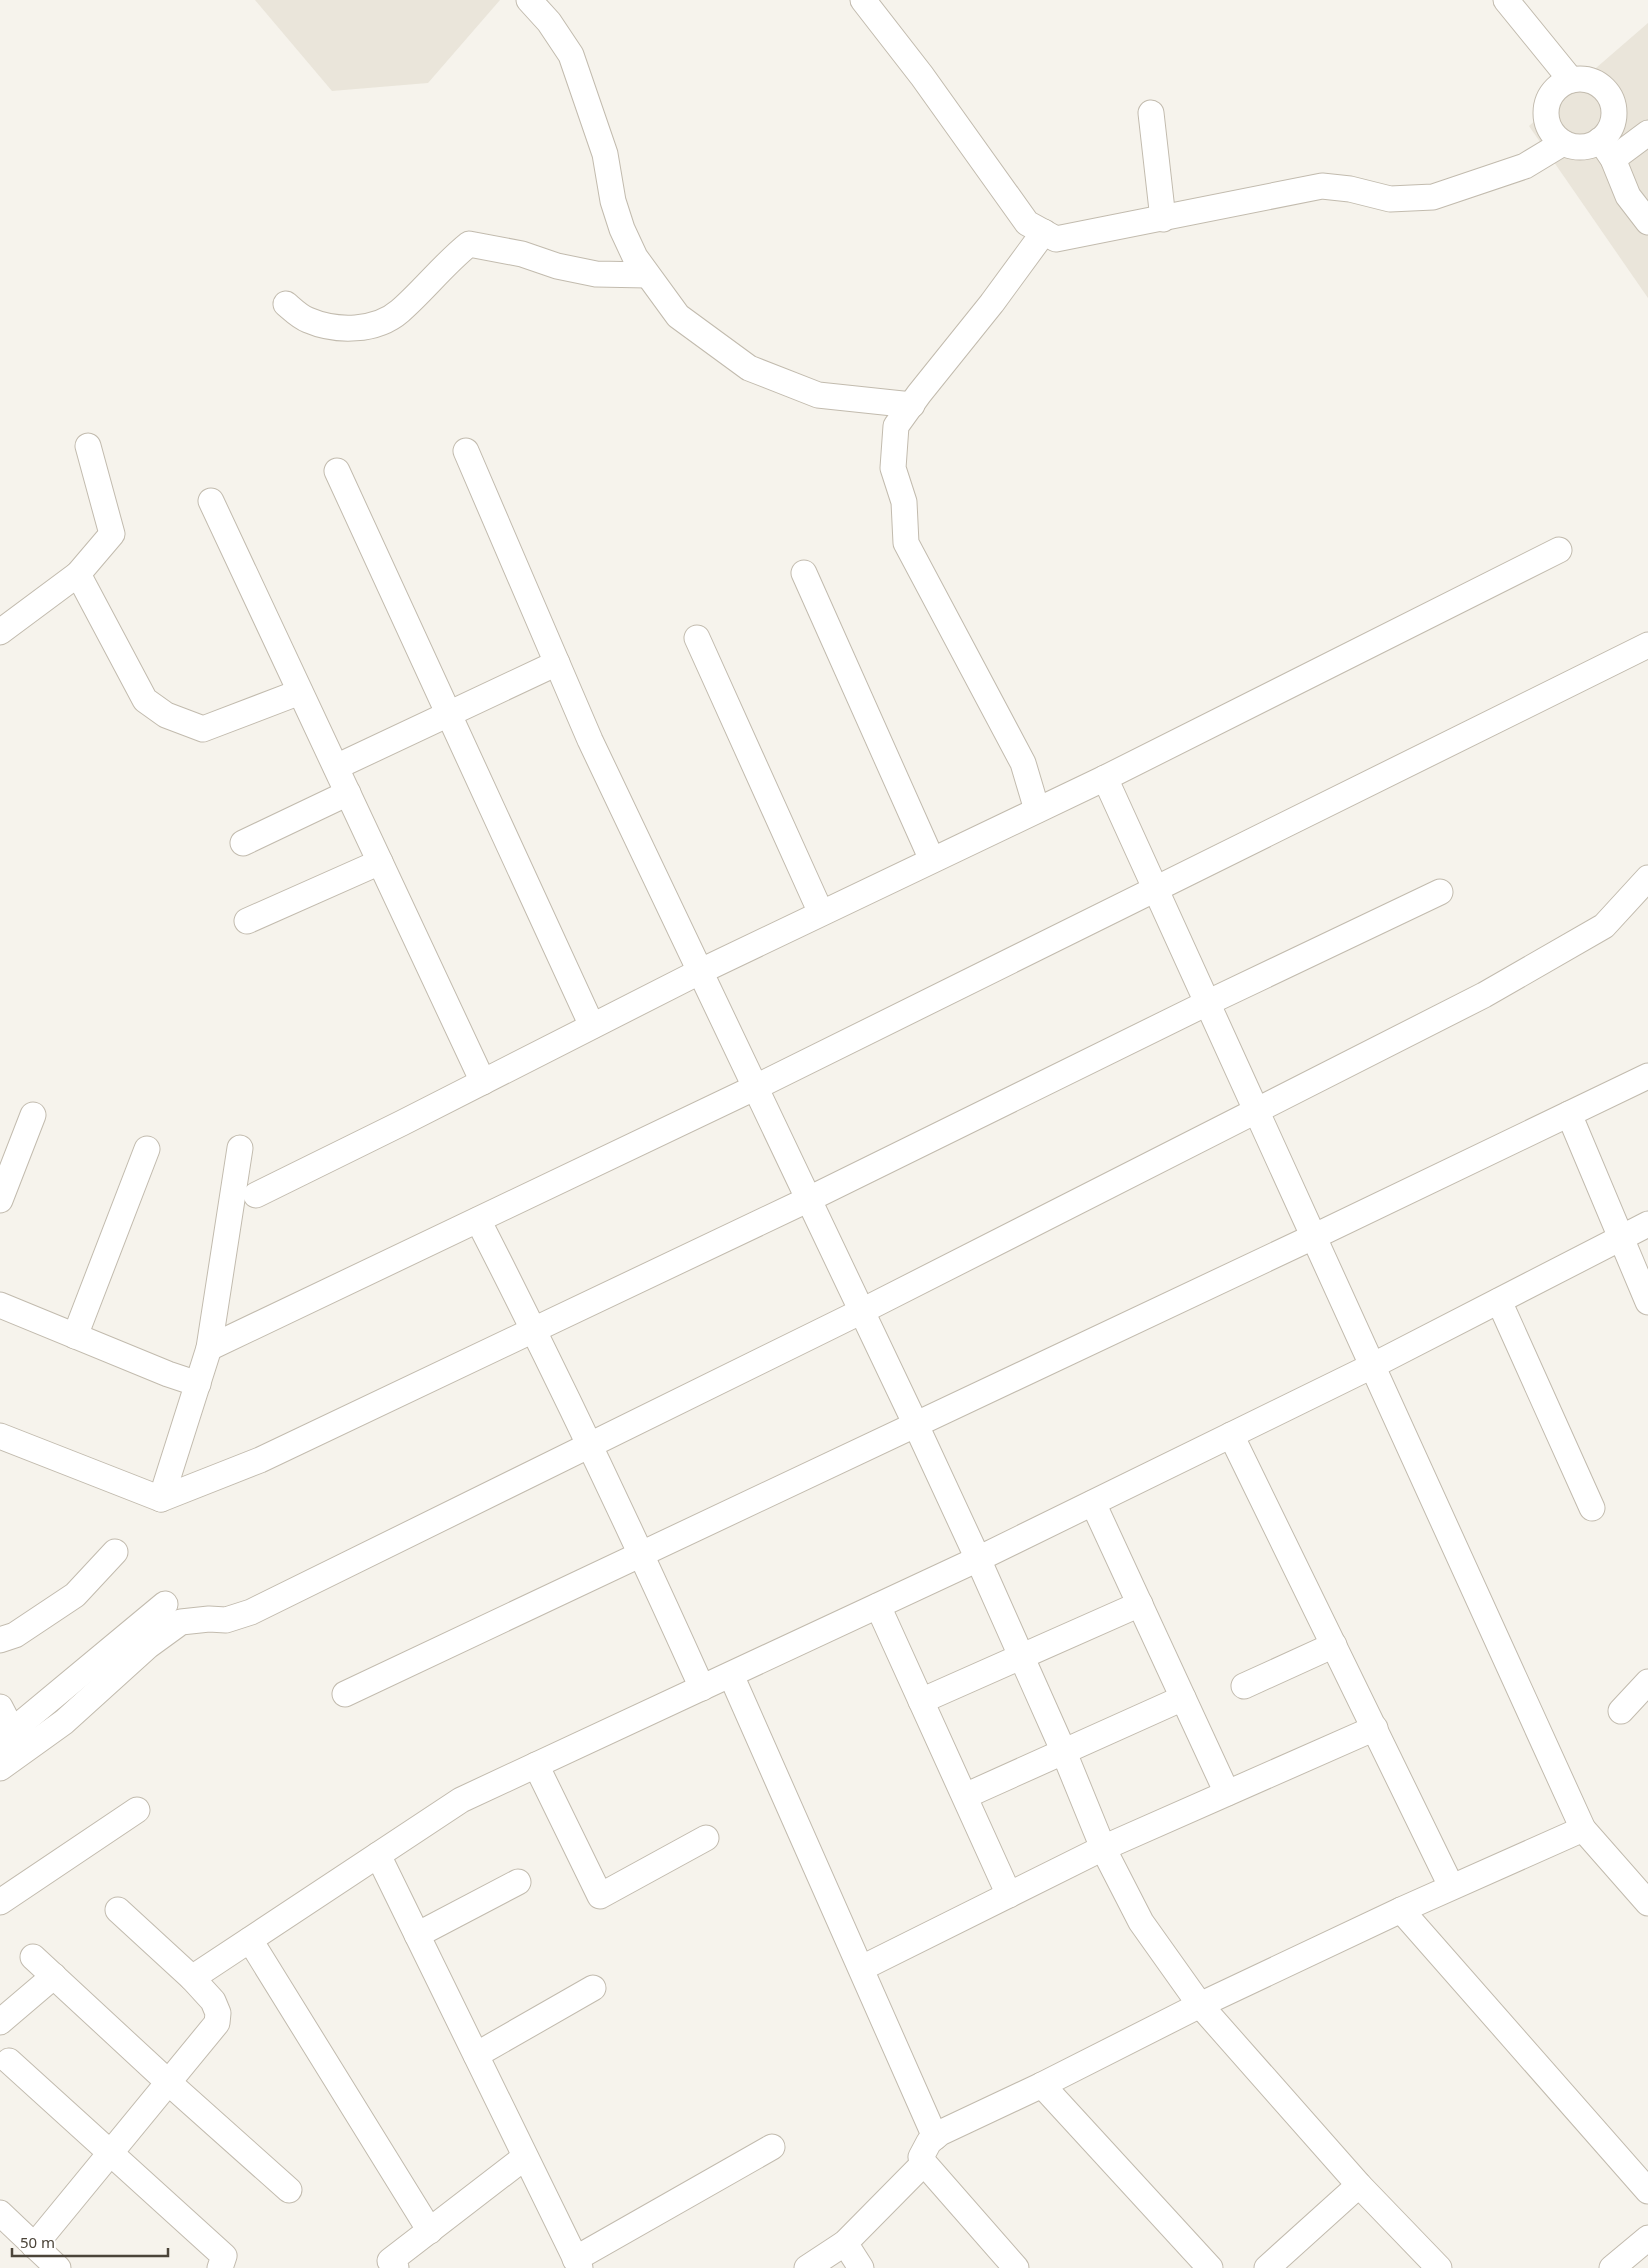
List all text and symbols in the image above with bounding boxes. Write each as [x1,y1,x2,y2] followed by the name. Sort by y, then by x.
[12,2226,169,2258] scale bar
[20,2232,55,2252] text: 50 m

